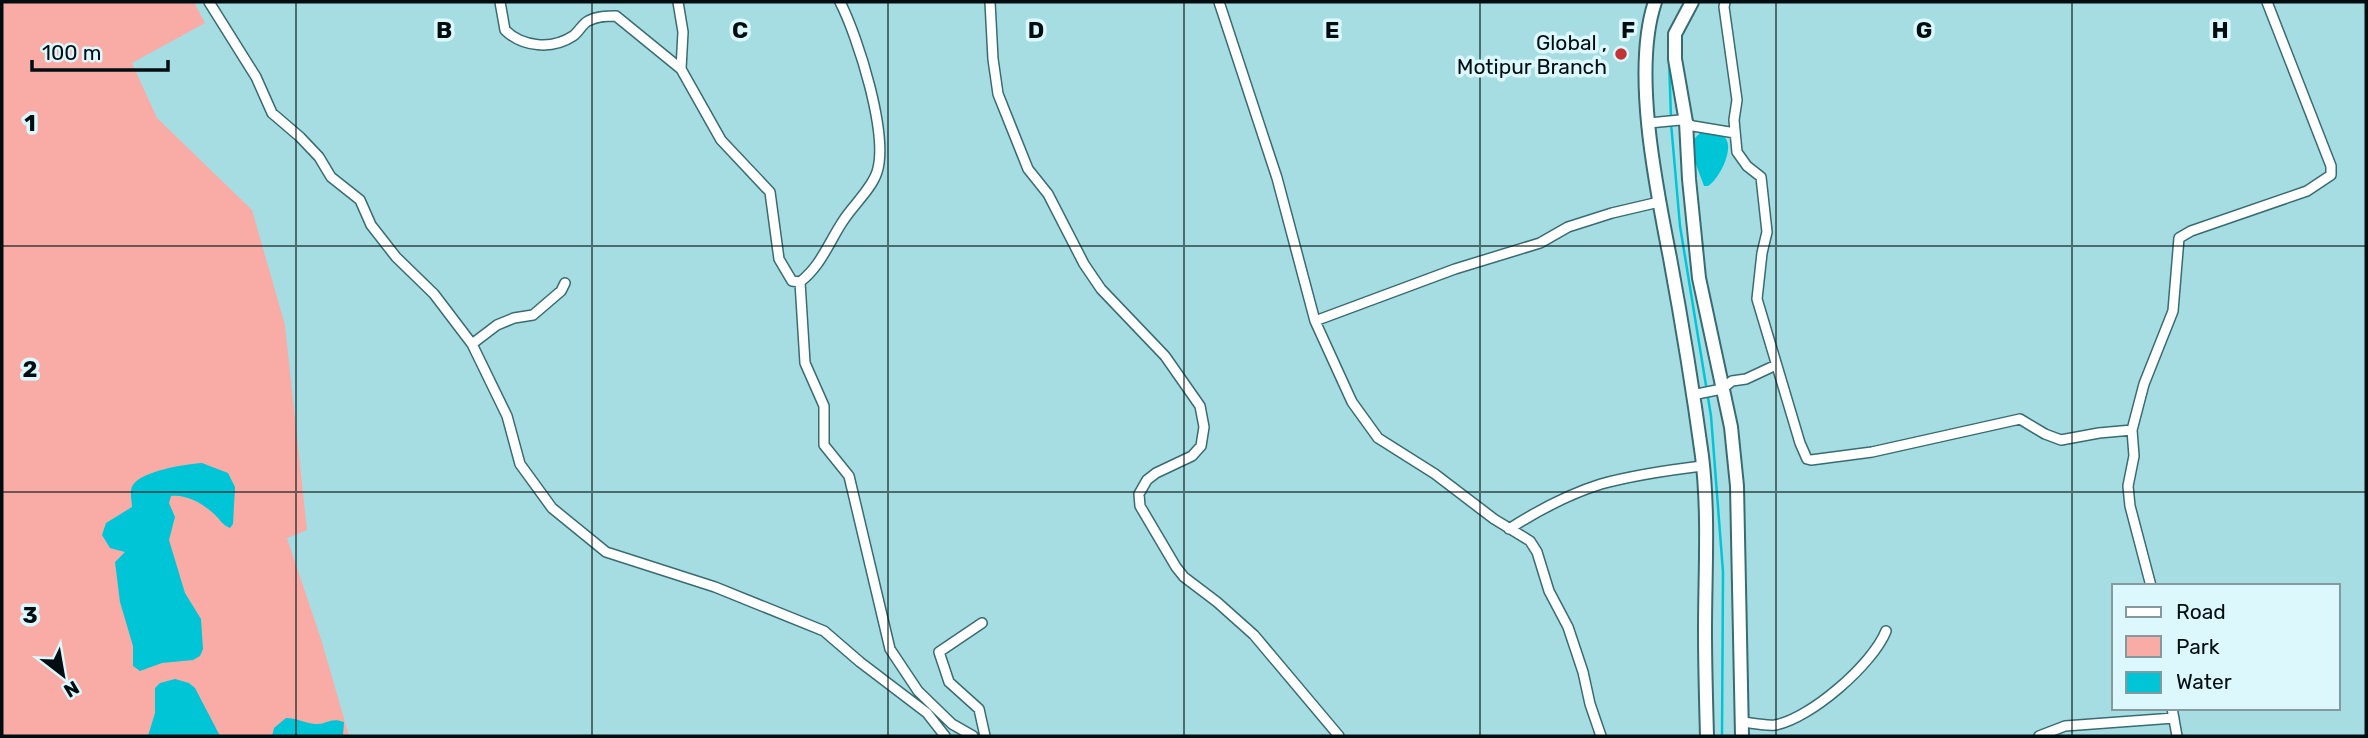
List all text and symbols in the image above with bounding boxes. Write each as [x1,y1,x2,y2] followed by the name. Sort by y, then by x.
[436,16,452,44] text: B
[732,16,748,44] text: C
[1028,16,1044,44] text: D
[1325,16,1339,44] text: E
[1621,16,1635,44] text: F
[1916,16,1932,44] text: G
[2211,16,2229,44] text: H
[32,28,168,72] scale bar
[1457,30,1607,79] place label: Global , Motipur Branch
[42,40,101,65] text: 100 m
[1613,46,1629,62] marker: Global , Motipur Branch
[24,109,36,137] text: 1
[23,355,37,383] text: 2
[2112,584,2340,710] legend
[2176,599,2226,624] text: Road
[22,601,38,629] text: 3
[2176,634,2220,659] text: Park
[28,640,98,710] north arrow
[2176,669,2232,694] text: Water
[60,676,83,703] text: N

